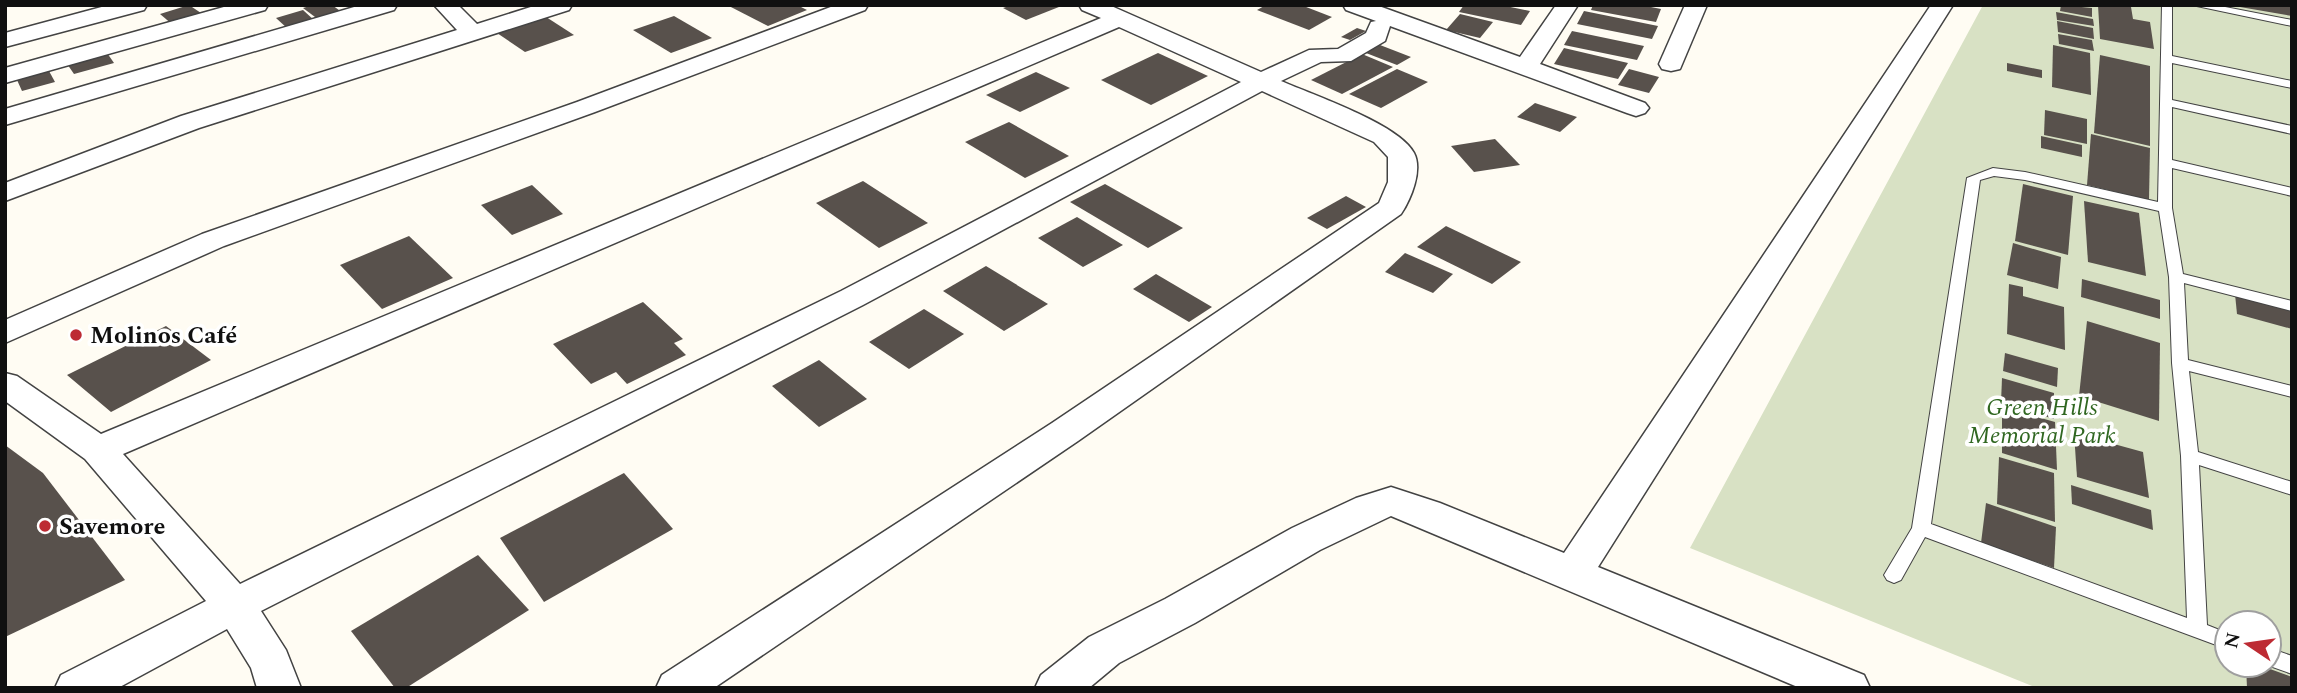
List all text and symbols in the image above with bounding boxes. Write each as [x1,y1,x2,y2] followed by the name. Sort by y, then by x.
[90,318,237,354] place label: Molinos Café
[68,327,84,343] marker: Molinos Café
[1968,390,2116,454] park label: Green Hills Memorial Park
[59,509,165,545] place label: Savemore
[37,518,53,534] marker: Savemore
[2213,609,2283,679] north arrow
[2217,630,2249,651] text: N

